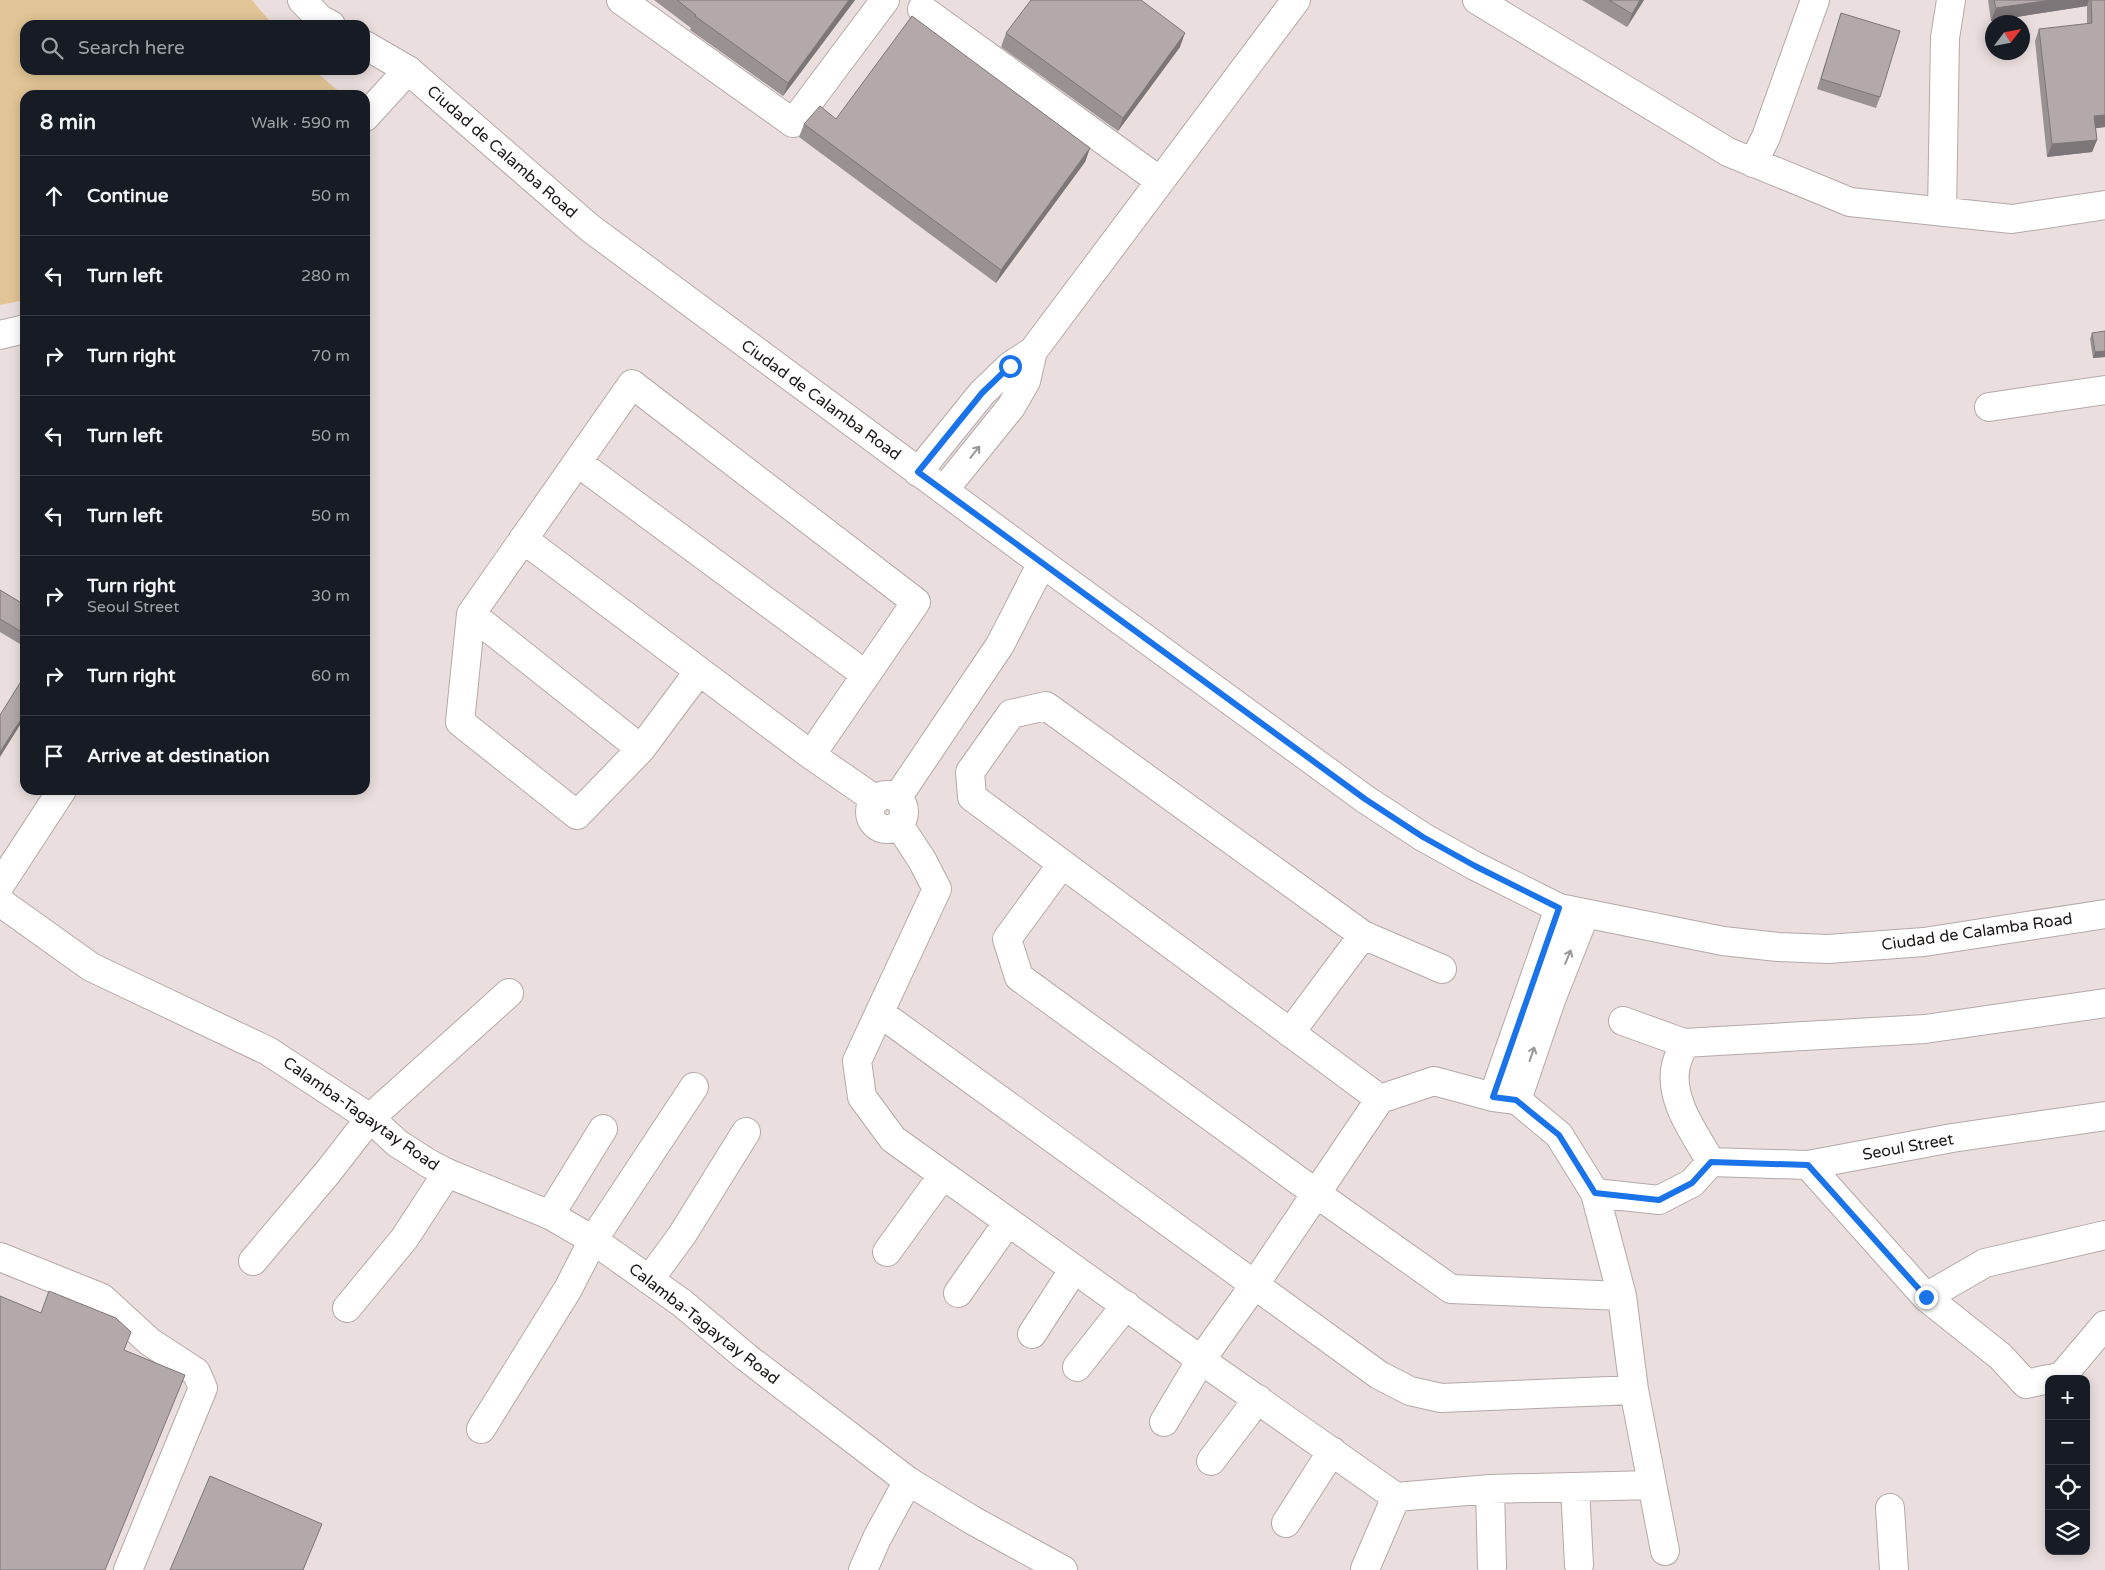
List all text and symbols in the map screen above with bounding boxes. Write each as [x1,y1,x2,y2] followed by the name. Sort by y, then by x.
[1985,15,2030,60] north arrow
[20,20,370,75] search box
[38,34,66,62] icon: search
[78,37,185,59] text: Search here
[423,81,581,223] street label: Ciudad de Calamba Road
[40,110,96,135] text: 8 min
[251,113,350,133] text: Walk · 590 m
[40,182,68,210] icon: ahead
[87,185,169,207] text: Continue
[311,186,350,206] text: 50 m
[40,262,68,290] icon: left
[87,265,163,287] text: Turn left
[301,266,350,286] text: 280 m
[737,335,905,465] street label: Ciudad de Calamba Road
[40,342,68,370] icon: right
[87,345,175,367] text: Turn right
[311,346,350,366] text: 70 m
[999,355,1022,378] route start
[40,422,68,450] icon: left
[87,425,163,447] text: Turn left
[311,426,350,446] text: 50 m
[969,446,980,459] one-way arrow
[40,502,68,530] icon: left
[87,505,163,527] text: Turn left
[311,506,350,526] text: 50 m
[87,575,175,597] text: Turn right
[40,582,68,610] icon: right
[311,586,350,606] text: 30 m
[87,597,179,617] text: Seoul Street
[40,662,68,690] icon: right
[87,665,175,687] text: Turn right
[311,666,350,686] text: 60 m
[40,742,68,770] icon: arrive
[87,745,270,767] text: Arrive at destination
[1880,909,2074,955] street label: Ciudad de Calamba Road
[1563,950,1573,965] one-way arrow
[1528,1047,1537,1062] one-way arrow
[279,1053,443,1175] street label: Calamba-Tagaytay Road
[1861,1129,1955,1165] street label: Seoul Street
[625,1259,783,1389] street label: Calamba-Tagaytay Road
[1915,1286,1938,1309] route end
[2045,1375,2090,1555] map controls
[2045,1375,2090,1420] button: +
[2045,1420,2090,1465] button: −
[2045,1465,2090,1510] button: locate
[2045,1510,2090,1555] button: layers

